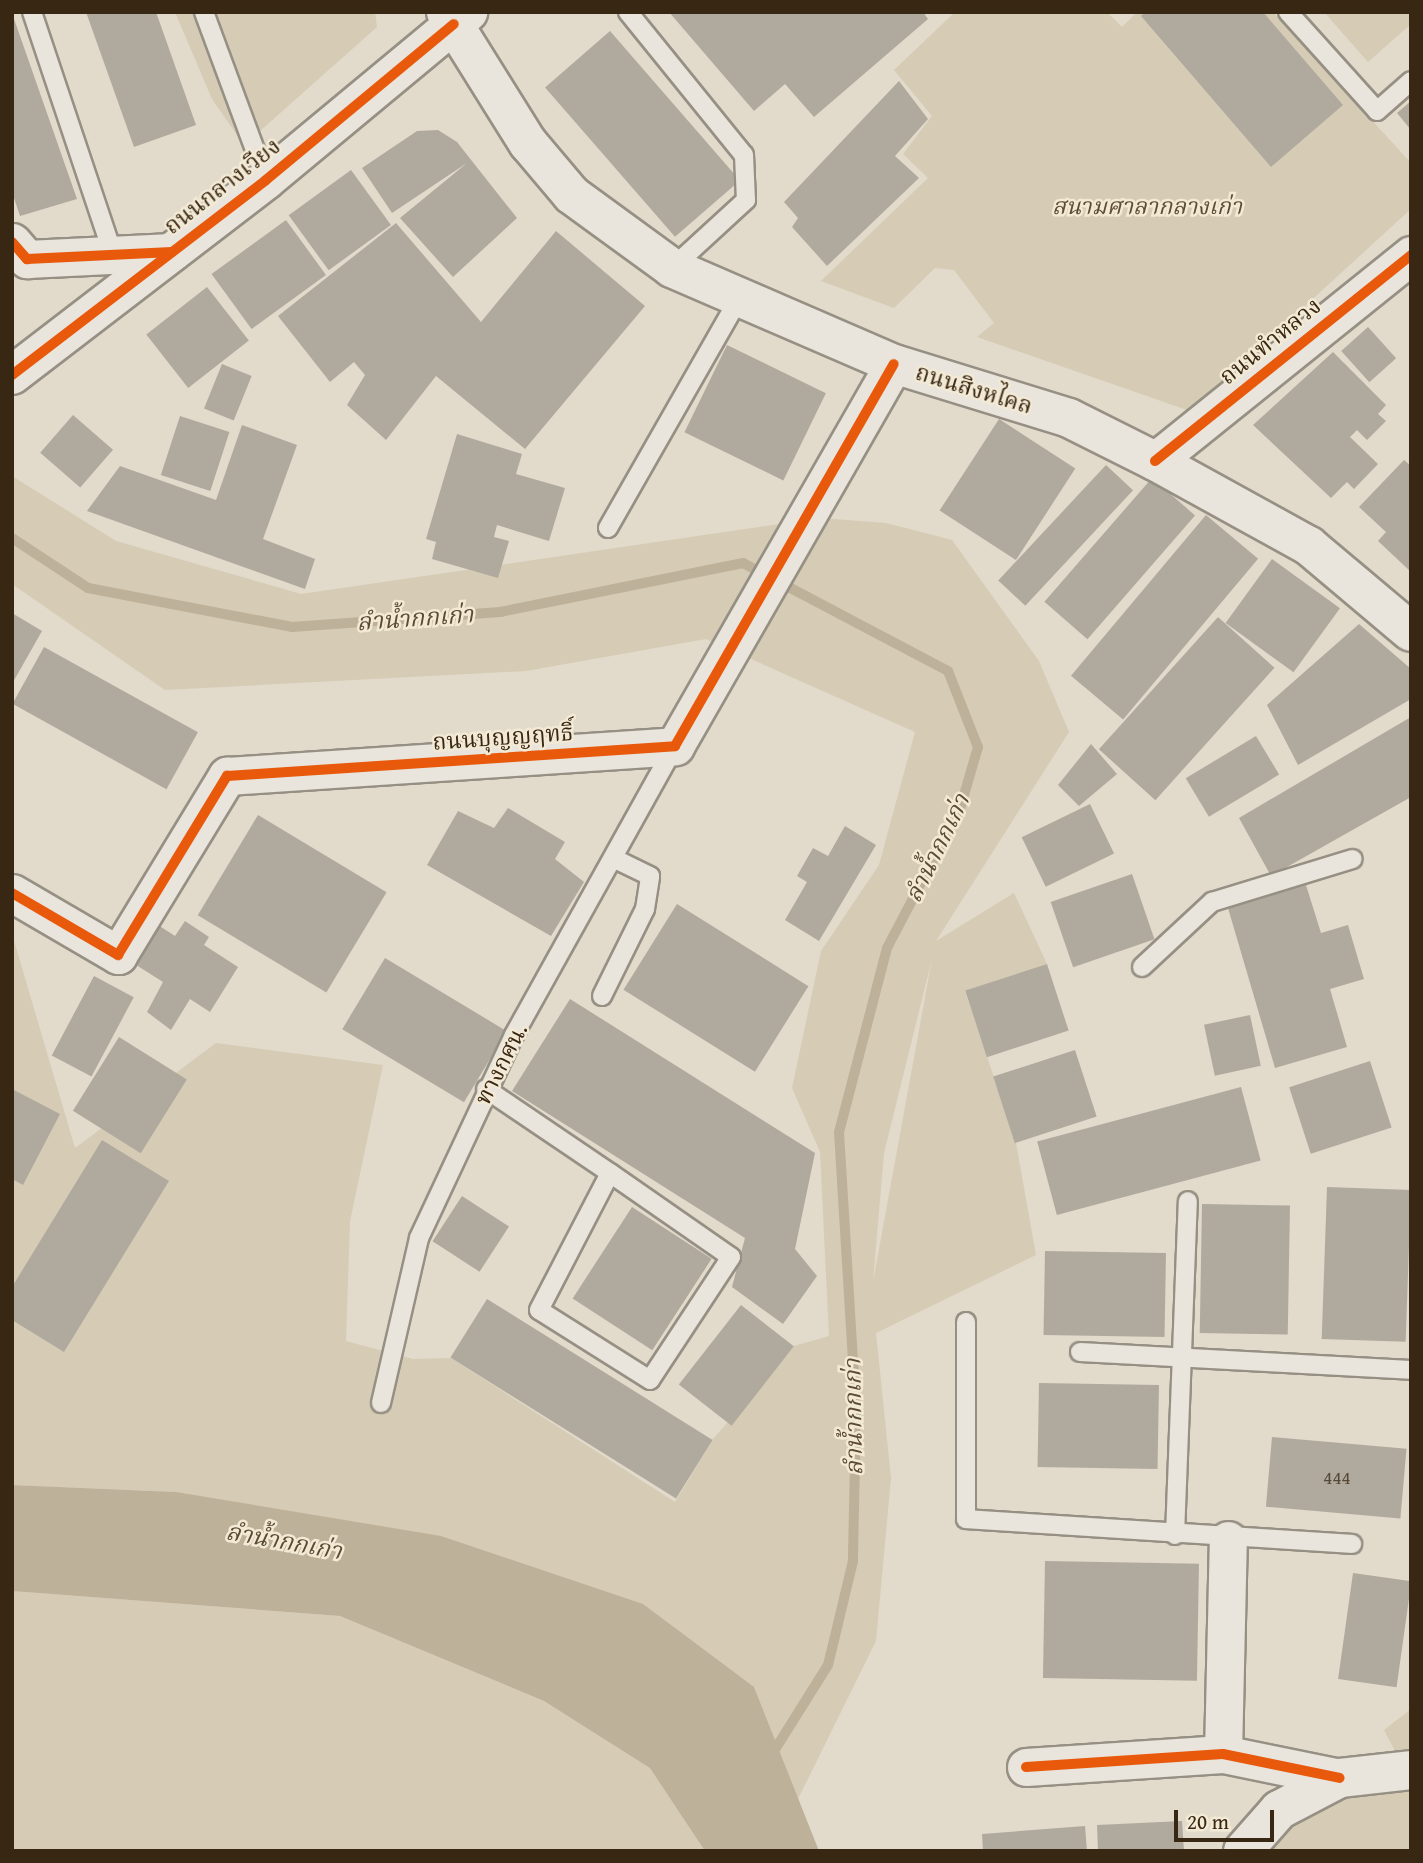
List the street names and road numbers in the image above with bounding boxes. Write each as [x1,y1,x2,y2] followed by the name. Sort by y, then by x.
[158,132,286,240] street label: ถนนกลางเวียง
[1214,292,1326,390] street label: ถนนทำหลวง
[912,358,1036,420] street label: ถนนสิงหไคล
[432,718,574,756] street label: ถนนบุญญฤทธิ์
[469,1019,533,1109] street label: ทางกศน.

